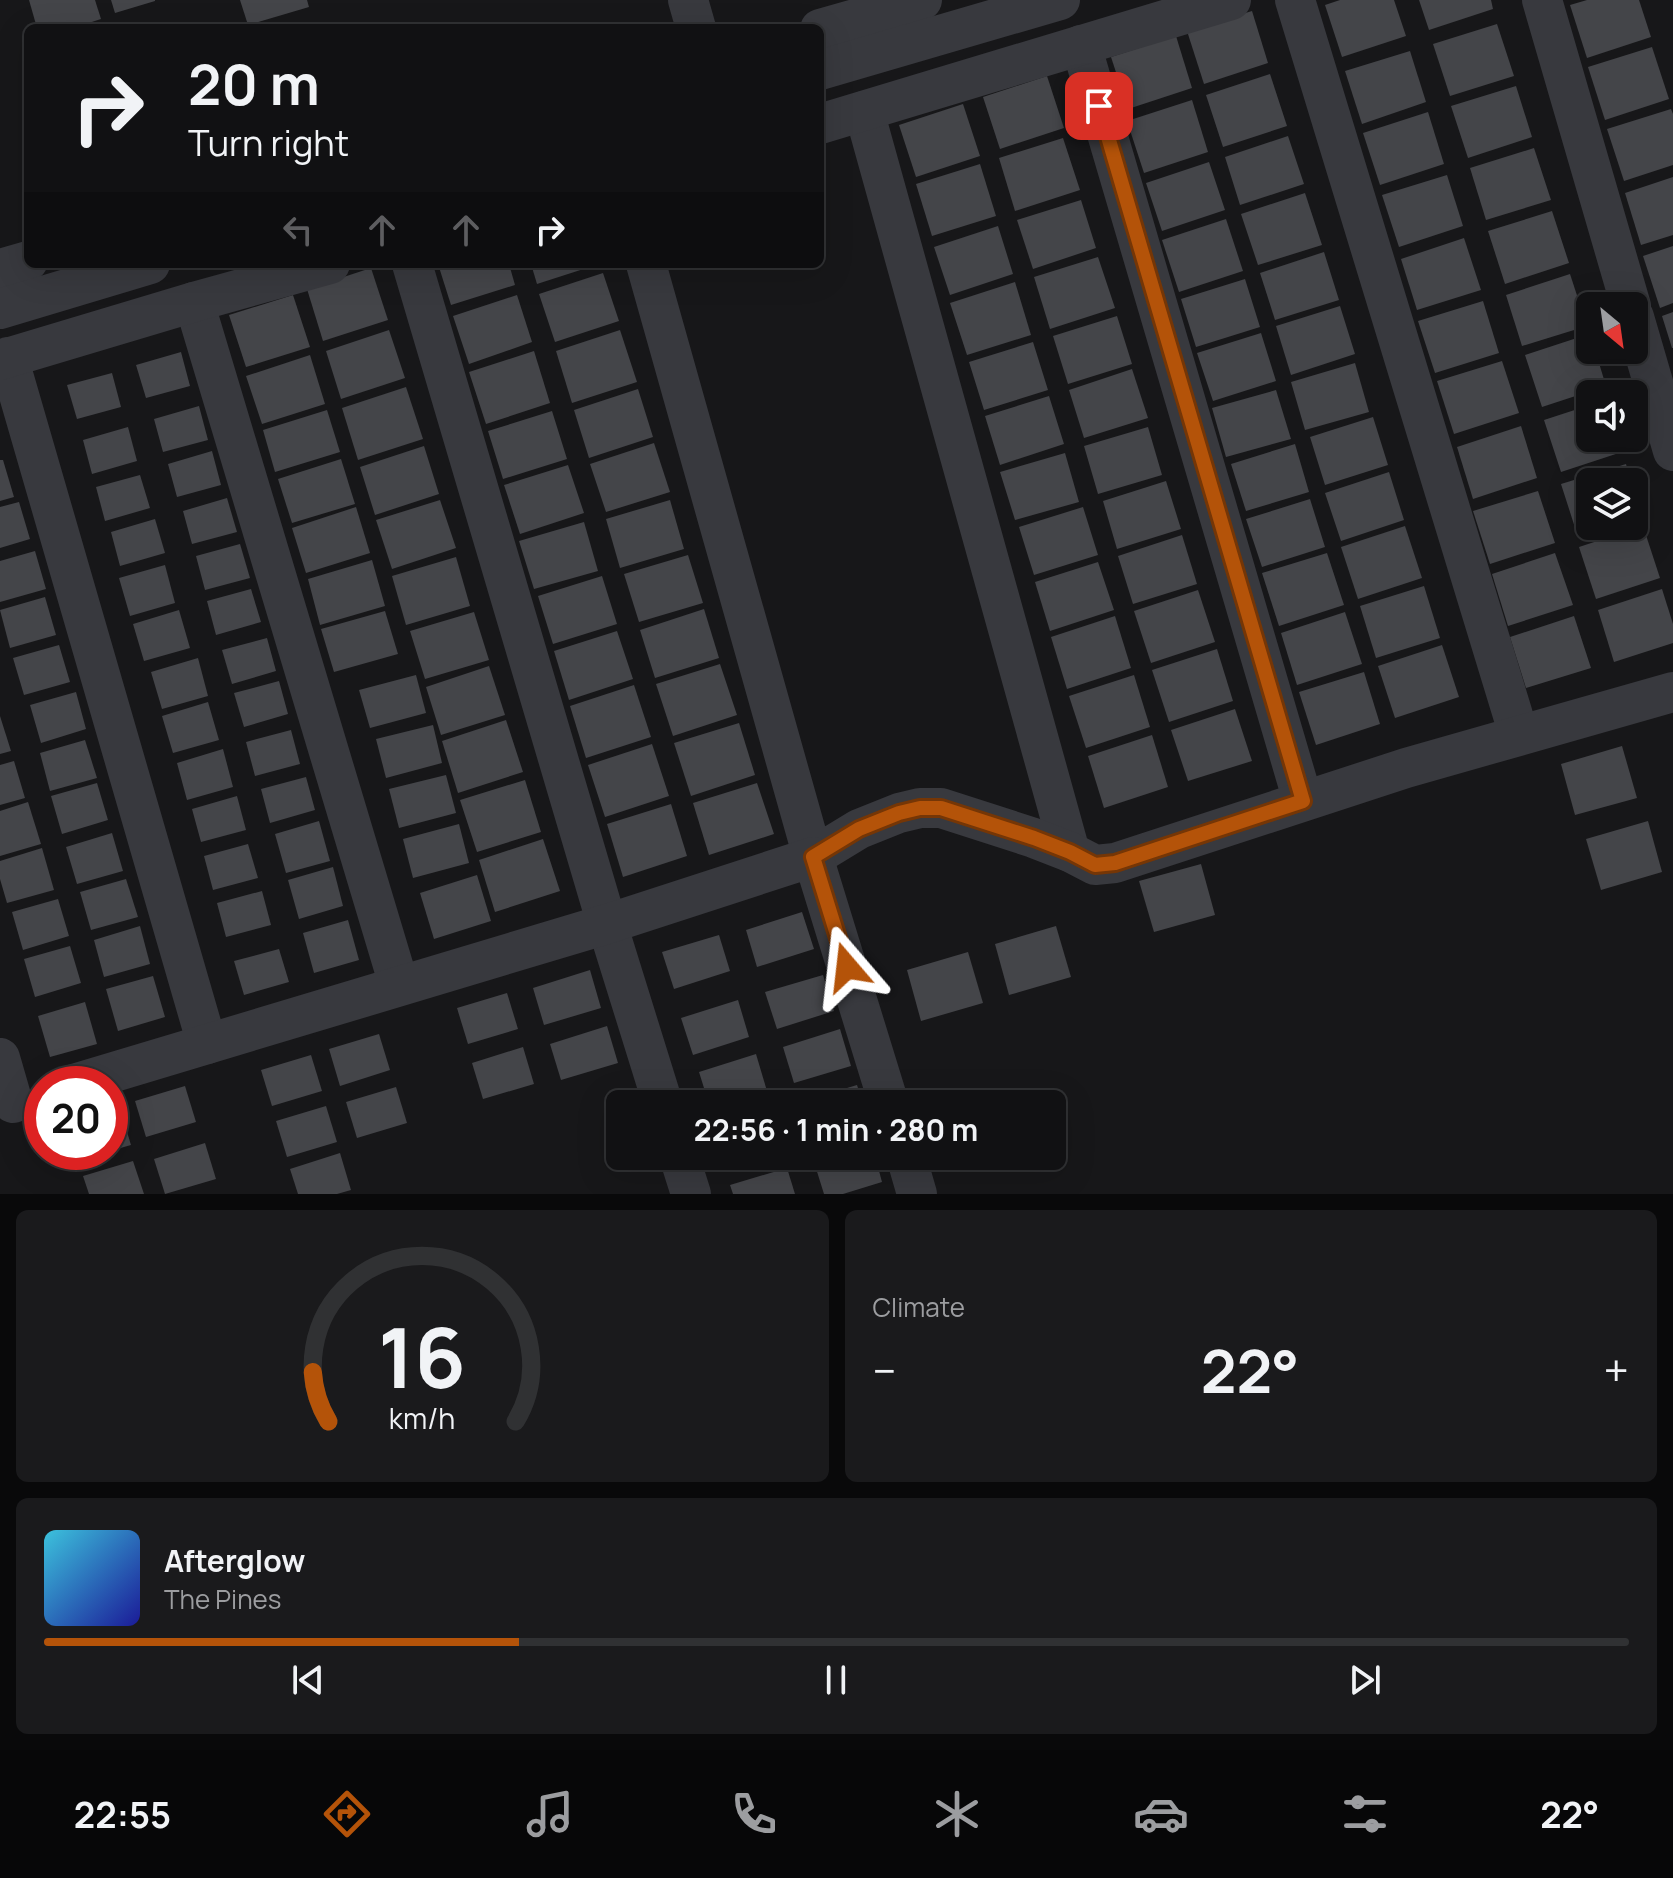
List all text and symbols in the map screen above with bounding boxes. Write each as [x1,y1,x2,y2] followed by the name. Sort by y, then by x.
[188,45,320,122] text: 20 m
[56,56,160,160] icon: right
[1065,72,1133,140] pin
[1077,84,1121,128] icon: arrive
[188,118,349,167] text: Turn right
[276,208,320,252] icon: left
[360,208,404,252] icon: ahead
[444,208,488,252] icon: ahead
[528,208,572,252] icon: right
[1576,292,1648,364] north arrow
[1576,292,1648,540] map controls
[1576,380,1648,452] button: sound
[1576,468,1648,540] button: layers
[805,925,889,1009] position arrow
[24,1066,128,1170] speed limit sign: 20
[694,1109,978,1150] text: 22:56 · 1 min · 280 m
[873,1289,965,1325] text: Climate
[378,1299,466,1413] text: 16
[1201,1329,1299,1411] text: 22°
[873,1340,896,1400] text: −
[1604,1340,1629,1400] text: +
[389,1399,455,1438] text: km/h
[164,1540,305,1581] text: Afterglow
[164,1581,281,1617] text: The Pines
[286,1658,330,1702] icon: previous
[814,1658,858,1702] icon: pause
[1343,1658,1387,1702] icon: next
[319,1786,375,1842] icon: directions
[522,1786,578,1842] icon: music
[726,1786,782,1842] icon: phone
[929,1786,985,1842] icon: climate
[1133,1786,1189,1842] icon: car
[1337,1786,1393,1842] icon: filters
[74,1790,171,1839] text: 22:55
[1540,1790,1599,1839] text: 22°

